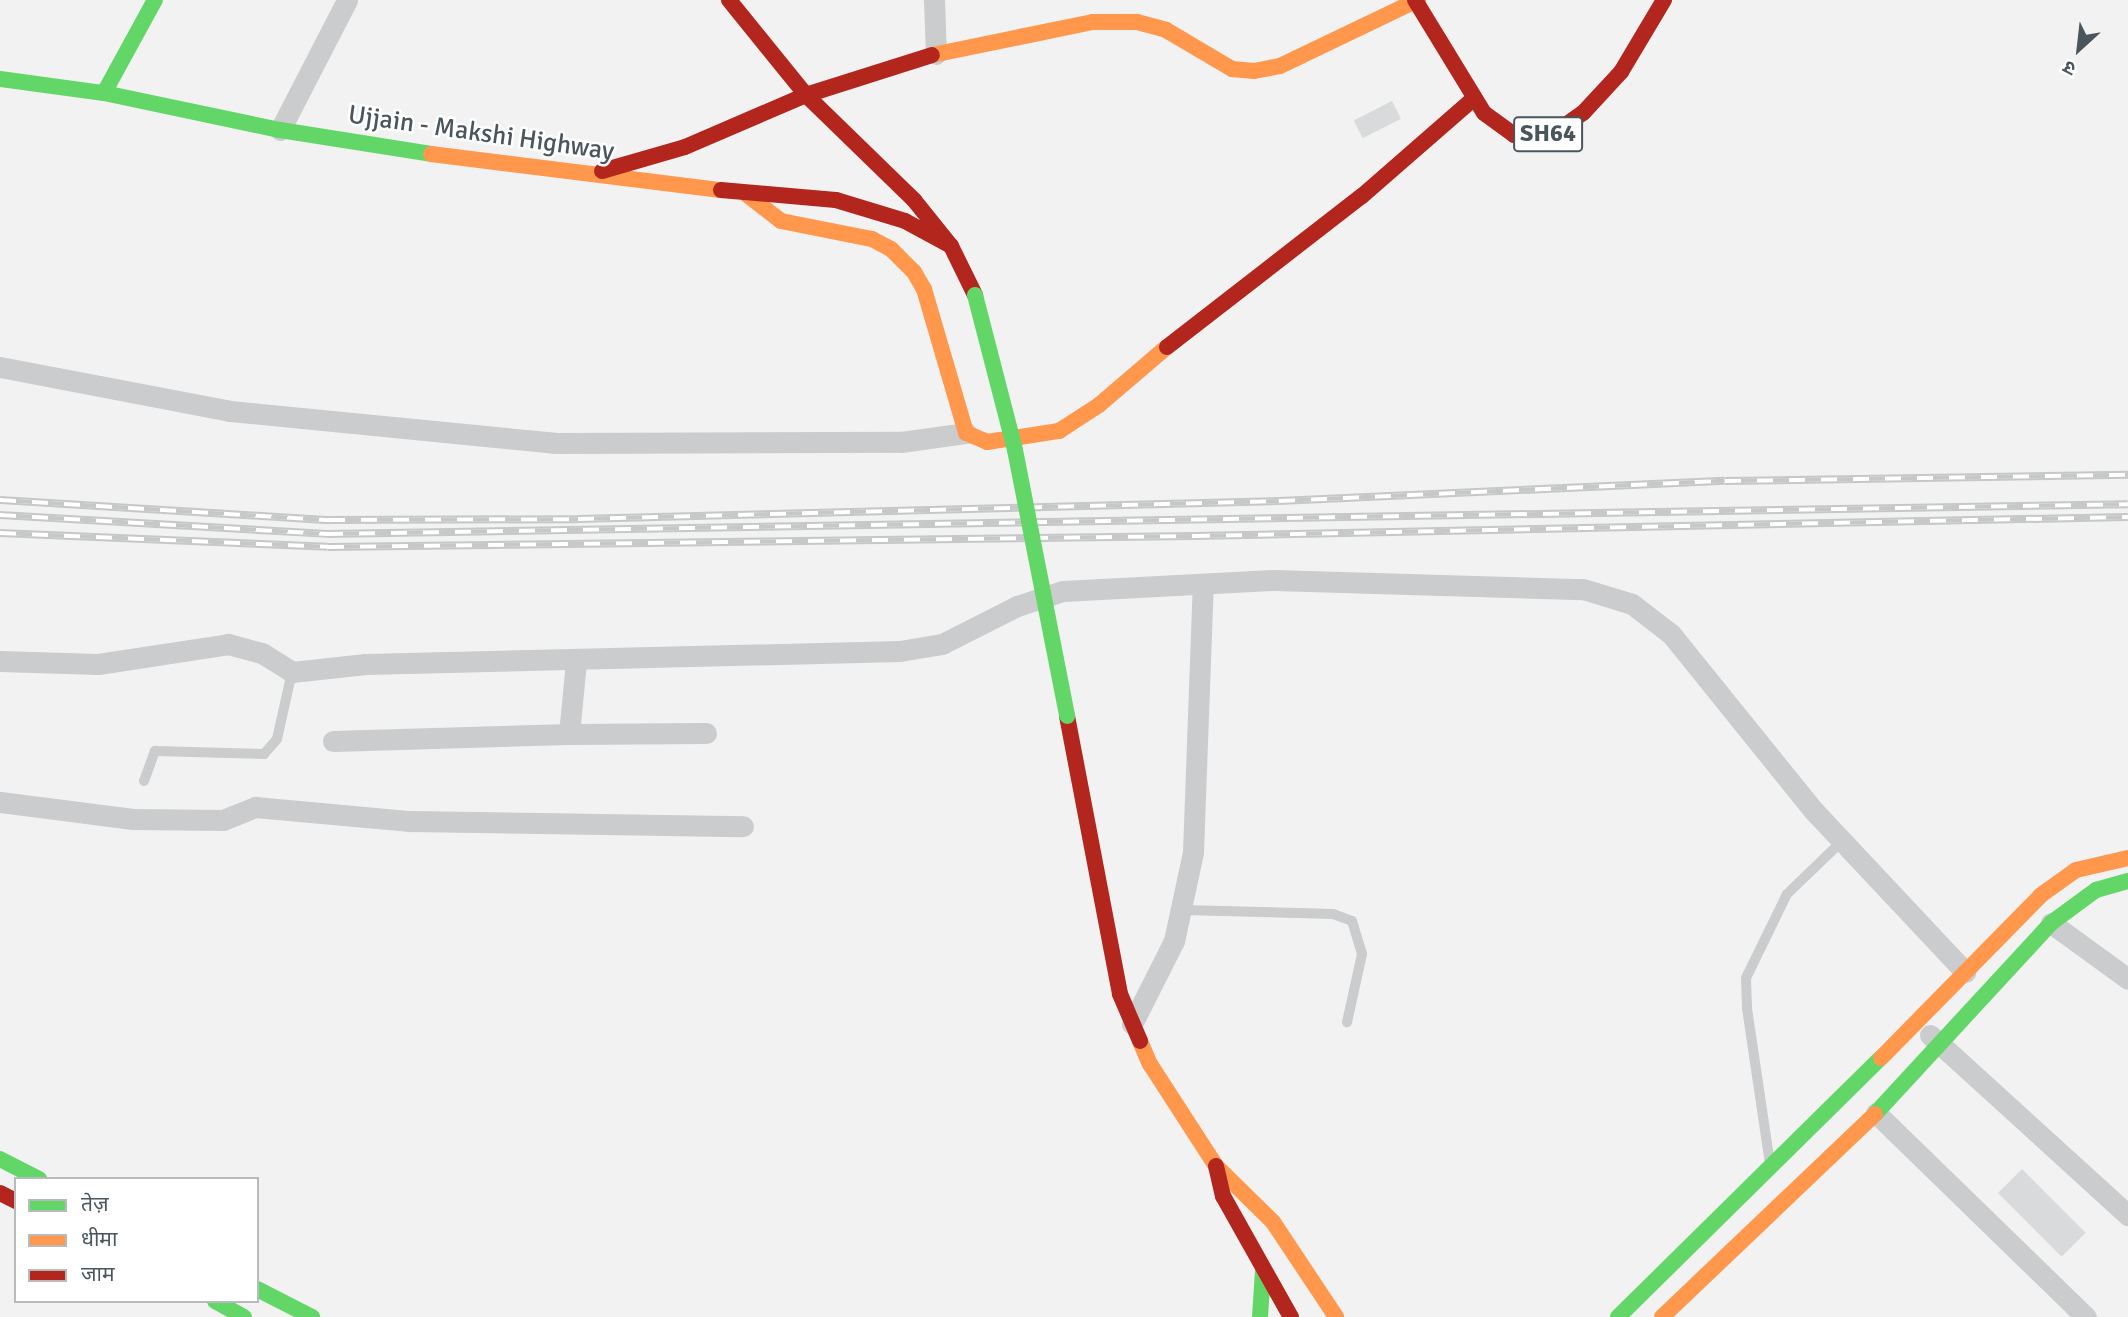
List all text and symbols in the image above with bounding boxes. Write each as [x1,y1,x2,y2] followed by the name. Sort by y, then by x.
[2044,14,2114,84] north arrow
[2059,54,2080,81] text: उ
[346,100,616,168] street label: Ujjain - Makshi Highway
[1513,114,1583,154] road number: SH64
[14,1177,259,1303] legend
[81,1191,109,1217] text: तेज़
[81,1226,117,1252] text: धीमा
[81,1261,115,1287] text: जाम

